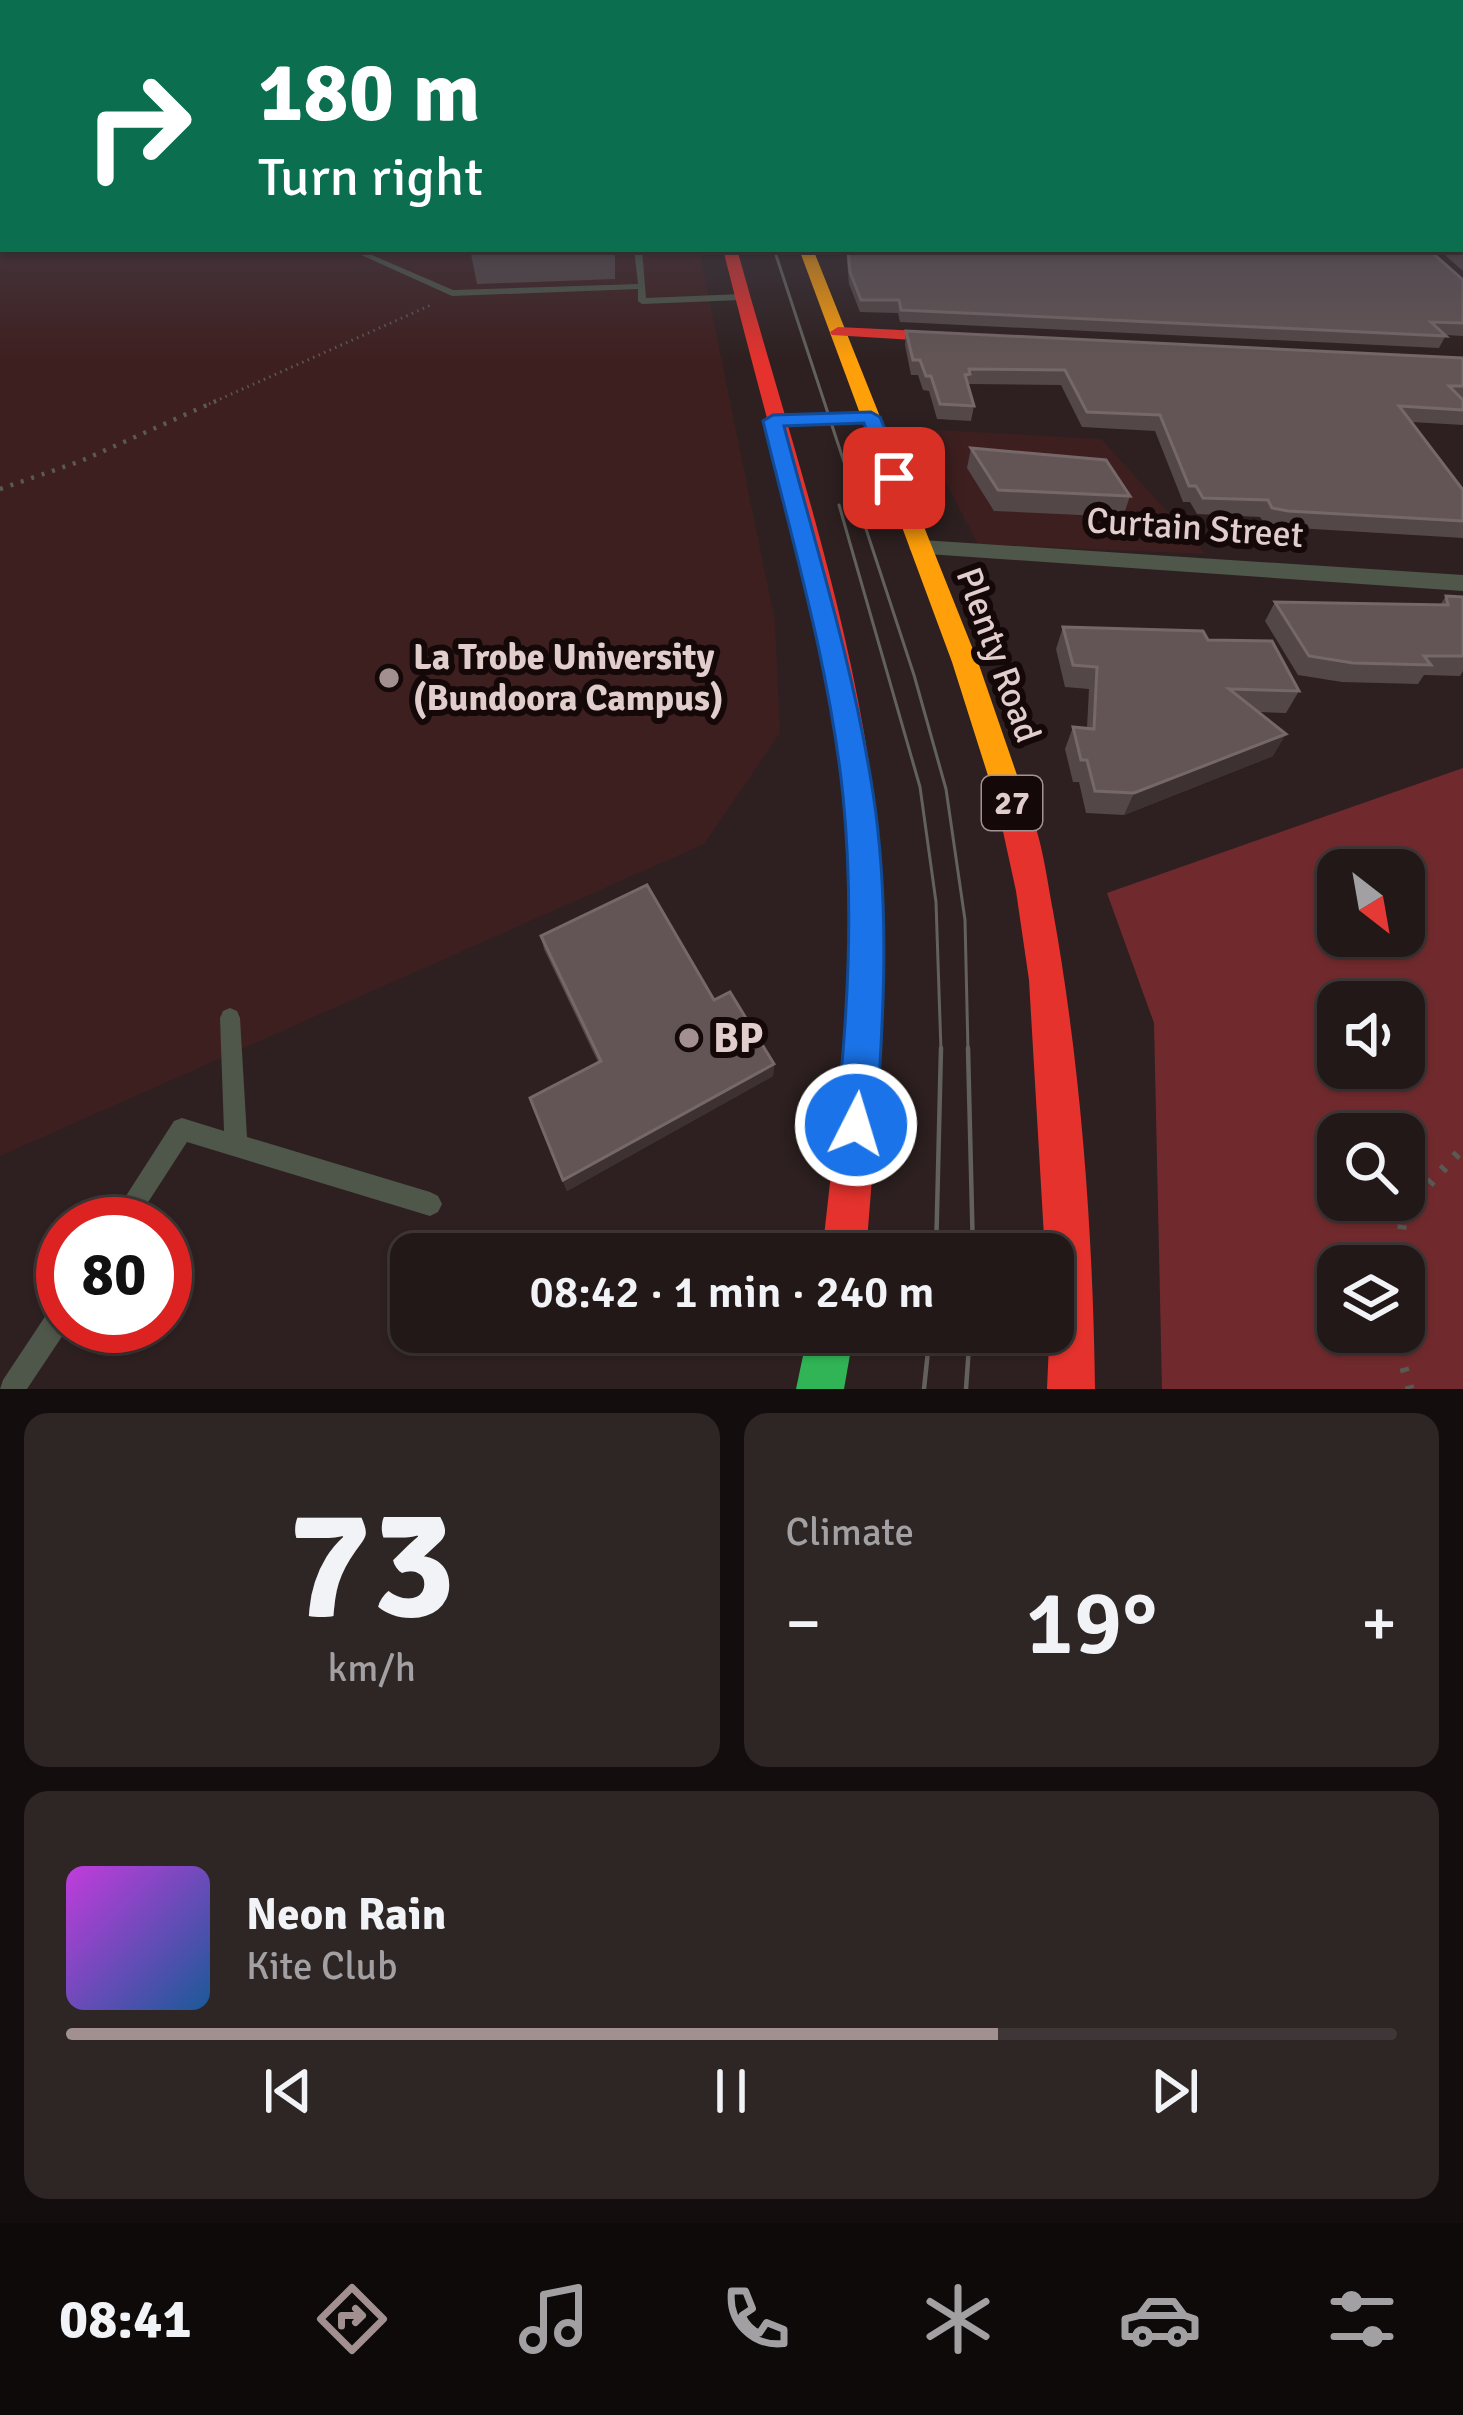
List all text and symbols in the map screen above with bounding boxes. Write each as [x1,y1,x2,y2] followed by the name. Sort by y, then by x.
[258,41,480,145] text: 180 m
[60,48,216,204] icon: right
[258,144,483,211] text: Turn right
[843,427,945,529] pin
[861,445,927,511] icon: arrive
[1085,498,1305,558] street label: Curtain Street
[946,561,1050,749] street label: Plenty Road
[413,635,723,721] place label: La Trobe University (Bundoora Campus)
[376,665,402,691] marker: La Trobe University (Bundoora Campus)
[982,776,1042,830] road number: 27
[1317,849,1425,957] north arrow
[1317,849,1425,1353] map controls
[1317,981,1425,1089] button: sound
[713,1013,764,1064] place label: BP
[676,1025,702,1051] marker: BP
[793,1062,919,1188] position arrow
[1317,1113,1425,1221] button: search
[36,1197,192,1353] speed limit sign: 80
[1317,1245,1425,1353] button: layers
[530,1265,934,1320] text: 08:42 · 1 min · 240 m
[288,1469,456,1662] text: 73
[786,1508,914,1556] text: Climate
[1025,1568,1157,1679] text: 19°
[786,1583,821,1664] text: −
[1361,1583,1397,1664] text: +
[328,1644,416,1692] text: km/h
[246,1887,446,1942] text: Neon Rain
[246,1942,397,1990] text: Kite Club
[255,2058,321,2124] icon: previous
[698,2058,764,2124] icon: pause
[1142,2058,1208,2124] icon: next
[310,2277,394,2361] icon: directions
[512,2277,596,2361] icon: music
[714,2277,798,2361] icon: phone
[916,2277,1000,2361] icon: climate
[1118,2277,1202,2361] icon: car
[1320,2277,1404,2361] icon: filters
[59,2286,192,2353] text: 08:41

